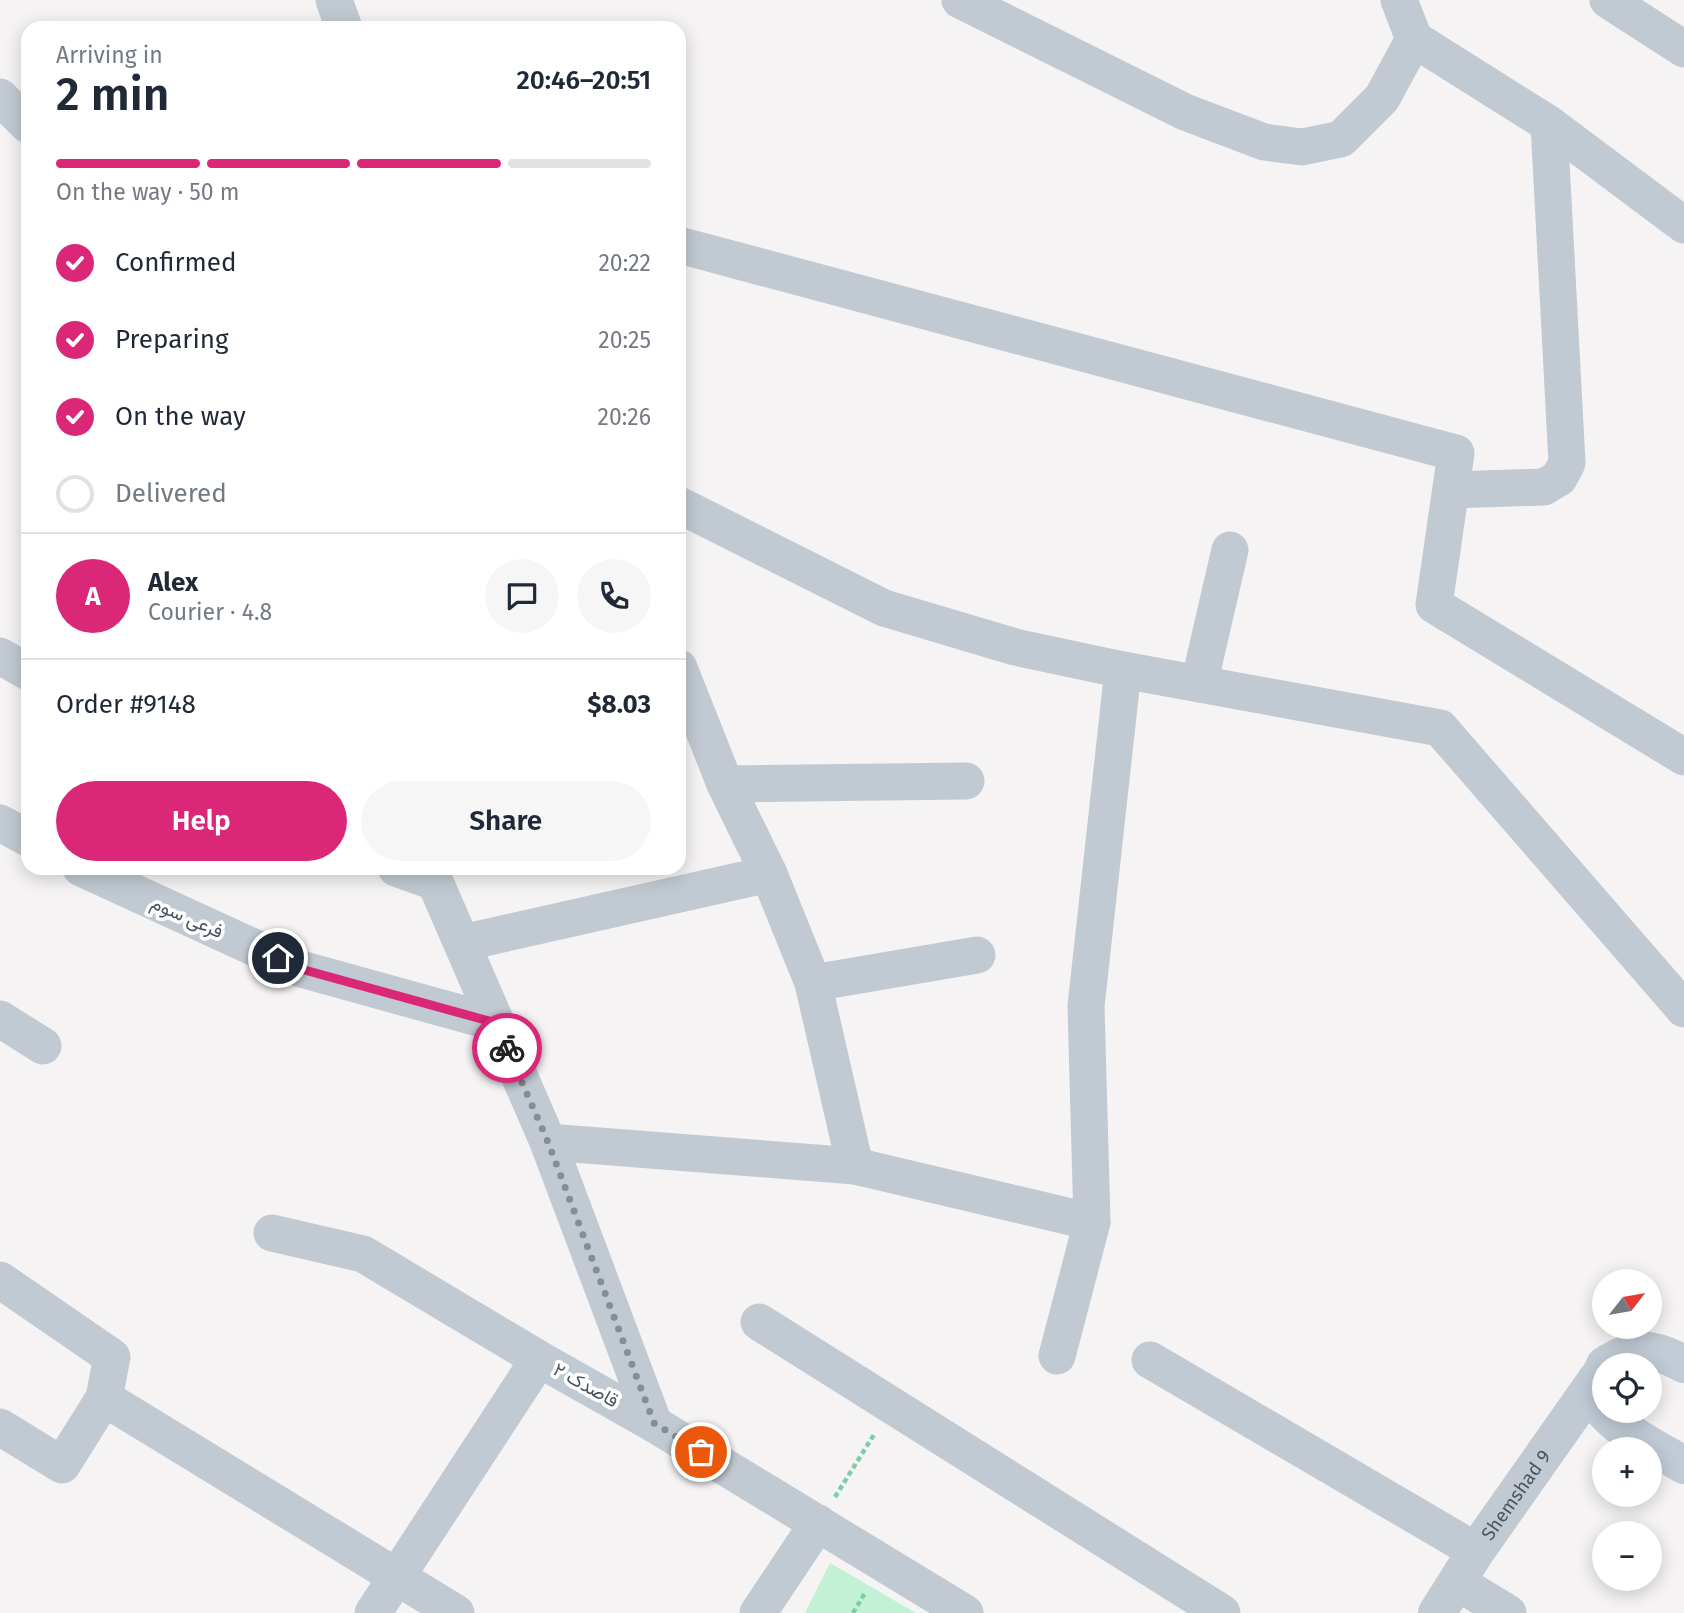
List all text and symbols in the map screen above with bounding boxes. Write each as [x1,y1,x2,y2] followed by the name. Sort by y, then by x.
[56,41,163,69] text: Arriving in
[516,65,651,96] text: 20:46–20:51
[56,67,169,122] text: 2 min
[56,178,239,206] text: On the way · 50 m
[56,244,94,282] icon: check
[115,247,236,278] text: Confirmed
[598,249,651,277] text: 20:22
[56,321,94,359] icon: check
[115,324,228,355] text: Preparing
[598,326,651,354] text: 20:25
[56,398,94,436] icon: check
[115,401,246,432] text: On the way
[598,403,651,431] text: 20:26
[115,478,227,509] text: Delivered
[485,559,559,633] button: chat
[577,559,651,633] button: phone
[148,567,198,598] text: Alex
[85,581,101,612] text: A
[148,598,272,626] text: Courier · 4.8
[56,689,196,720] text: Order #9148
[587,689,651,720] text: $8.03
[56,781,347,861] button: Help
[361,781,651,861] button: Share
[147,891,227,944] street label: فرعی سوم
[248,928,308,988] pin
[259,939,297,977] icon: home
[472,1013,542,1083] courier
[488,1029,526,1067] icon: bike
[1592,1269,1662,1339] north arrow
[1592,1269,1662,1591] map controls
[1592,1353,1662,1423] button: locate
[549,1358,623,1412] street label: قاصدک ۲
[671,1422,731,1482] pin
[682,1433,720,1471] icon: bag
[1592,1437,1662,1507] button: +
[1476,1445,1555,1544] street label: Shemshad 9
[1592,1521,1662,1591] button: −

